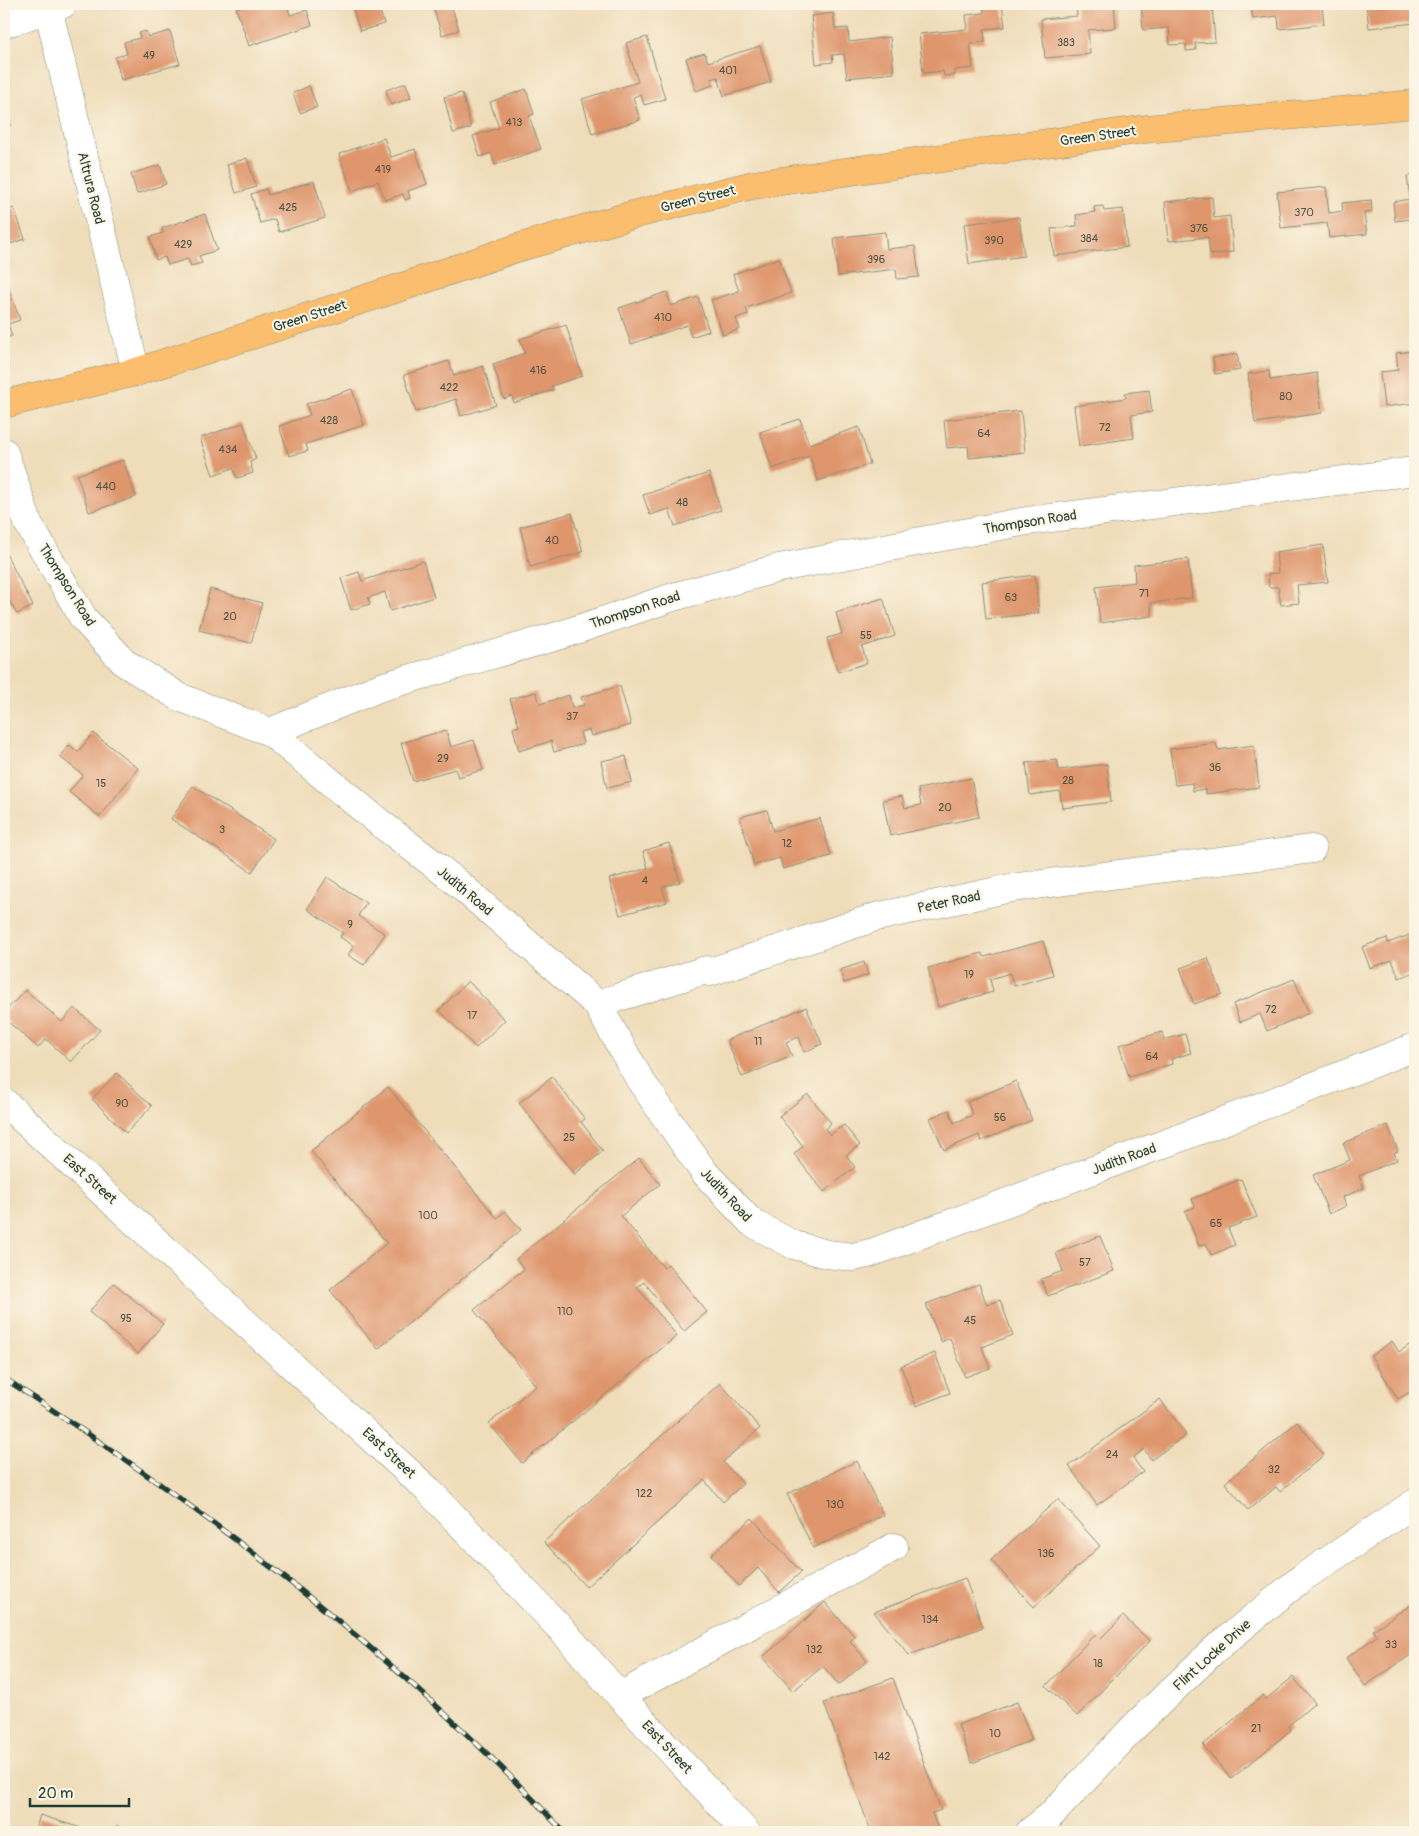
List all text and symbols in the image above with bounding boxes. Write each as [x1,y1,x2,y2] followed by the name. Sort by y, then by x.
[1057,36,1075,49] house number: 383
[143,49,155,62] house number: 49
[719,64,737,77] house number: 401
[506,116,522,129] house number: 413
[1059,122,1137,150] street label: Green Street
[74,150,108,226] street label: Altrura Road
[375,163,392,176] house number: 419
[659,181,737,216] street label: Green Street
[279,201,297,214] house number: 425
[1294,206,1314,219] house number: 370
[1190,222,1208,235] house number: 376
[1080,232,1099,245] house number: 384
[984,234,1004,247] house number: 390
[174,238,192,251] house number: 429
[867,253,885,266] house number: 396
[271,296,349,336] street label: Green Street
[654,311,672,324] house number: 410
[529,364,547,377] house number: 416
[440,381,458,394] house number: 422
[1279,390,1293,403] house number: 80
[320,414,338,427] house number: 428
[1099,421,1111,434] house number: 72
[978,427,991,440] house number: 64
[219,443,238,456] house number: 434
[96,480,116,493] house number: 440
[676,496,688,509] house number: 48
[982,506,1078,538] street label: Thompson Road
[545,534,559,547] house number: 40
[35,541,99,630] street label: Thompson Road
[588,587,682,633] street label: Thompson Road
[1139,587,1149,600] house number: 71
[1005,591,1017,604] house number: 63
[223,610,237,623] house number: 20
[860,629,872,642] house number: 55
[566,710,578,723] house number: 37
[437,752,449,765] house number: 29
[1209,761,1221,774] house number: 36
[1062,774,1074,787] house number: 28
[96,777,106,790] house number: 15
[938,801,952,814] house number: 20
[219,823,225,836] house number: 3
[782,837,792,850] house number: 12
[434,863,496,919] street label: Judith Road
[642,874,649,887] house number: 4
[916,887,982,917] street label: Peter Road
[347,918,353,931] house number: 9
[964,968,974,981] house number: 19
[1265,1003,1277,1016] house number: 72
[467,1009,477,1022] house number: 17
[754,1035,762,1048] house number: 11
[1146,1050,1159,1063] house number: 64
[115,1097,129,1110] house number: 90
[994,1111,1006,1124] house number: 56
[563,1131,575,1144] house number: 25
[1089,1139,1159,1179] street label: Judith Road
[60,1150,121,1208] street label: East Street
[697,1165,755,1226] street label: Judith Road
[418,1209,438,1222] house number: 100
[1210,1217,1222,1230] house number: 65
[1079,1256,1091,1269] house number: 57
[557,1305,573,1318] house number: 110
[120,1312,132,1325] house number: 95
[964,1314,976,1327] house number: 45
[359,1424,419,1482] street label: East Street
[1106,1448,1119,1461] house number: 24
[1268,1463,1280,1476] house number: 32
[636,1487,652,1500] house number: 122
[826,1498,844,1511] house number: 130
[1038,1547,1054,1560] house number: 136
[922,1613,939,1626] house number: 134
[1170,1616,1254,1694] street label: Flint Locke Drive
[1385,1638,1397,1651] house number: 33
[806,1643,822,1656] house number: 132
[1093,1657,1103,1670] house number: 18
[638,1717,696,1777] street label: East Street
[1251,1722,1261,1735] house number: 21
[989,1727,1001,1740] house number: 10
[874,1750,890,1763] house number: 142
[30,1776,129,1808] scale bar
[38,1784,73,1803] text: 20 m

